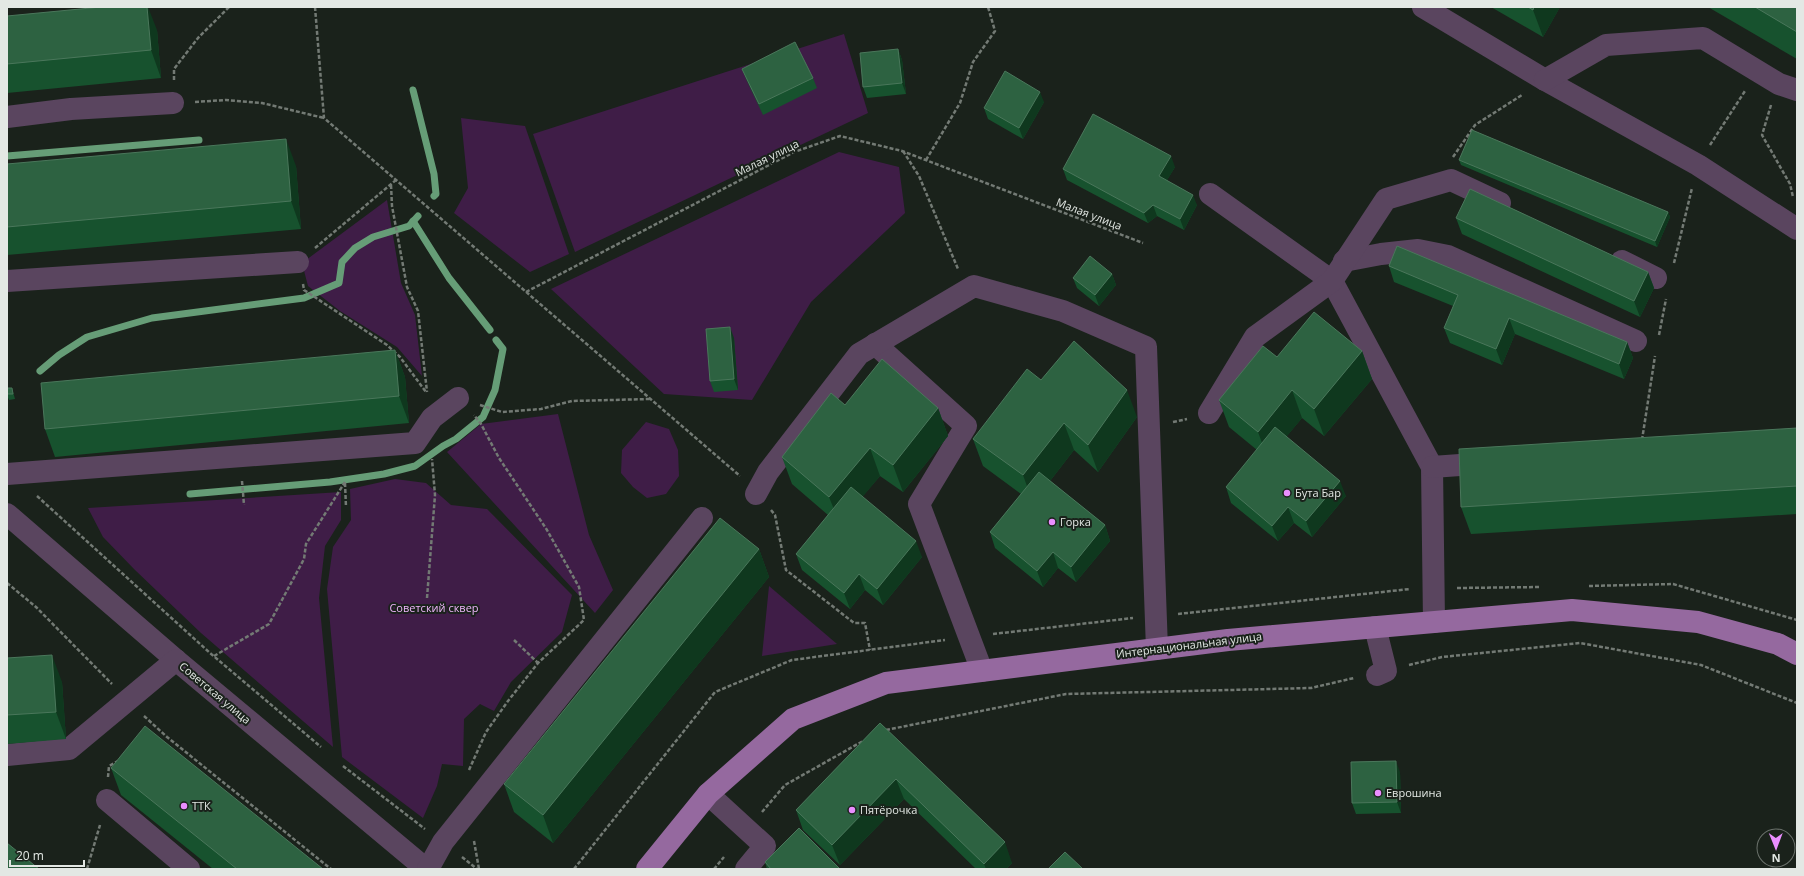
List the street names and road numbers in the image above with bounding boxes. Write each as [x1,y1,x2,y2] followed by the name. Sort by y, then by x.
[732,136,801,179] street label: Малая улица
[1054,194,1124,233] street label: Малая улица
[1115,628,1263,661] street label: Интернациональная улица
[176,658,254,727] street label: Советская улица

